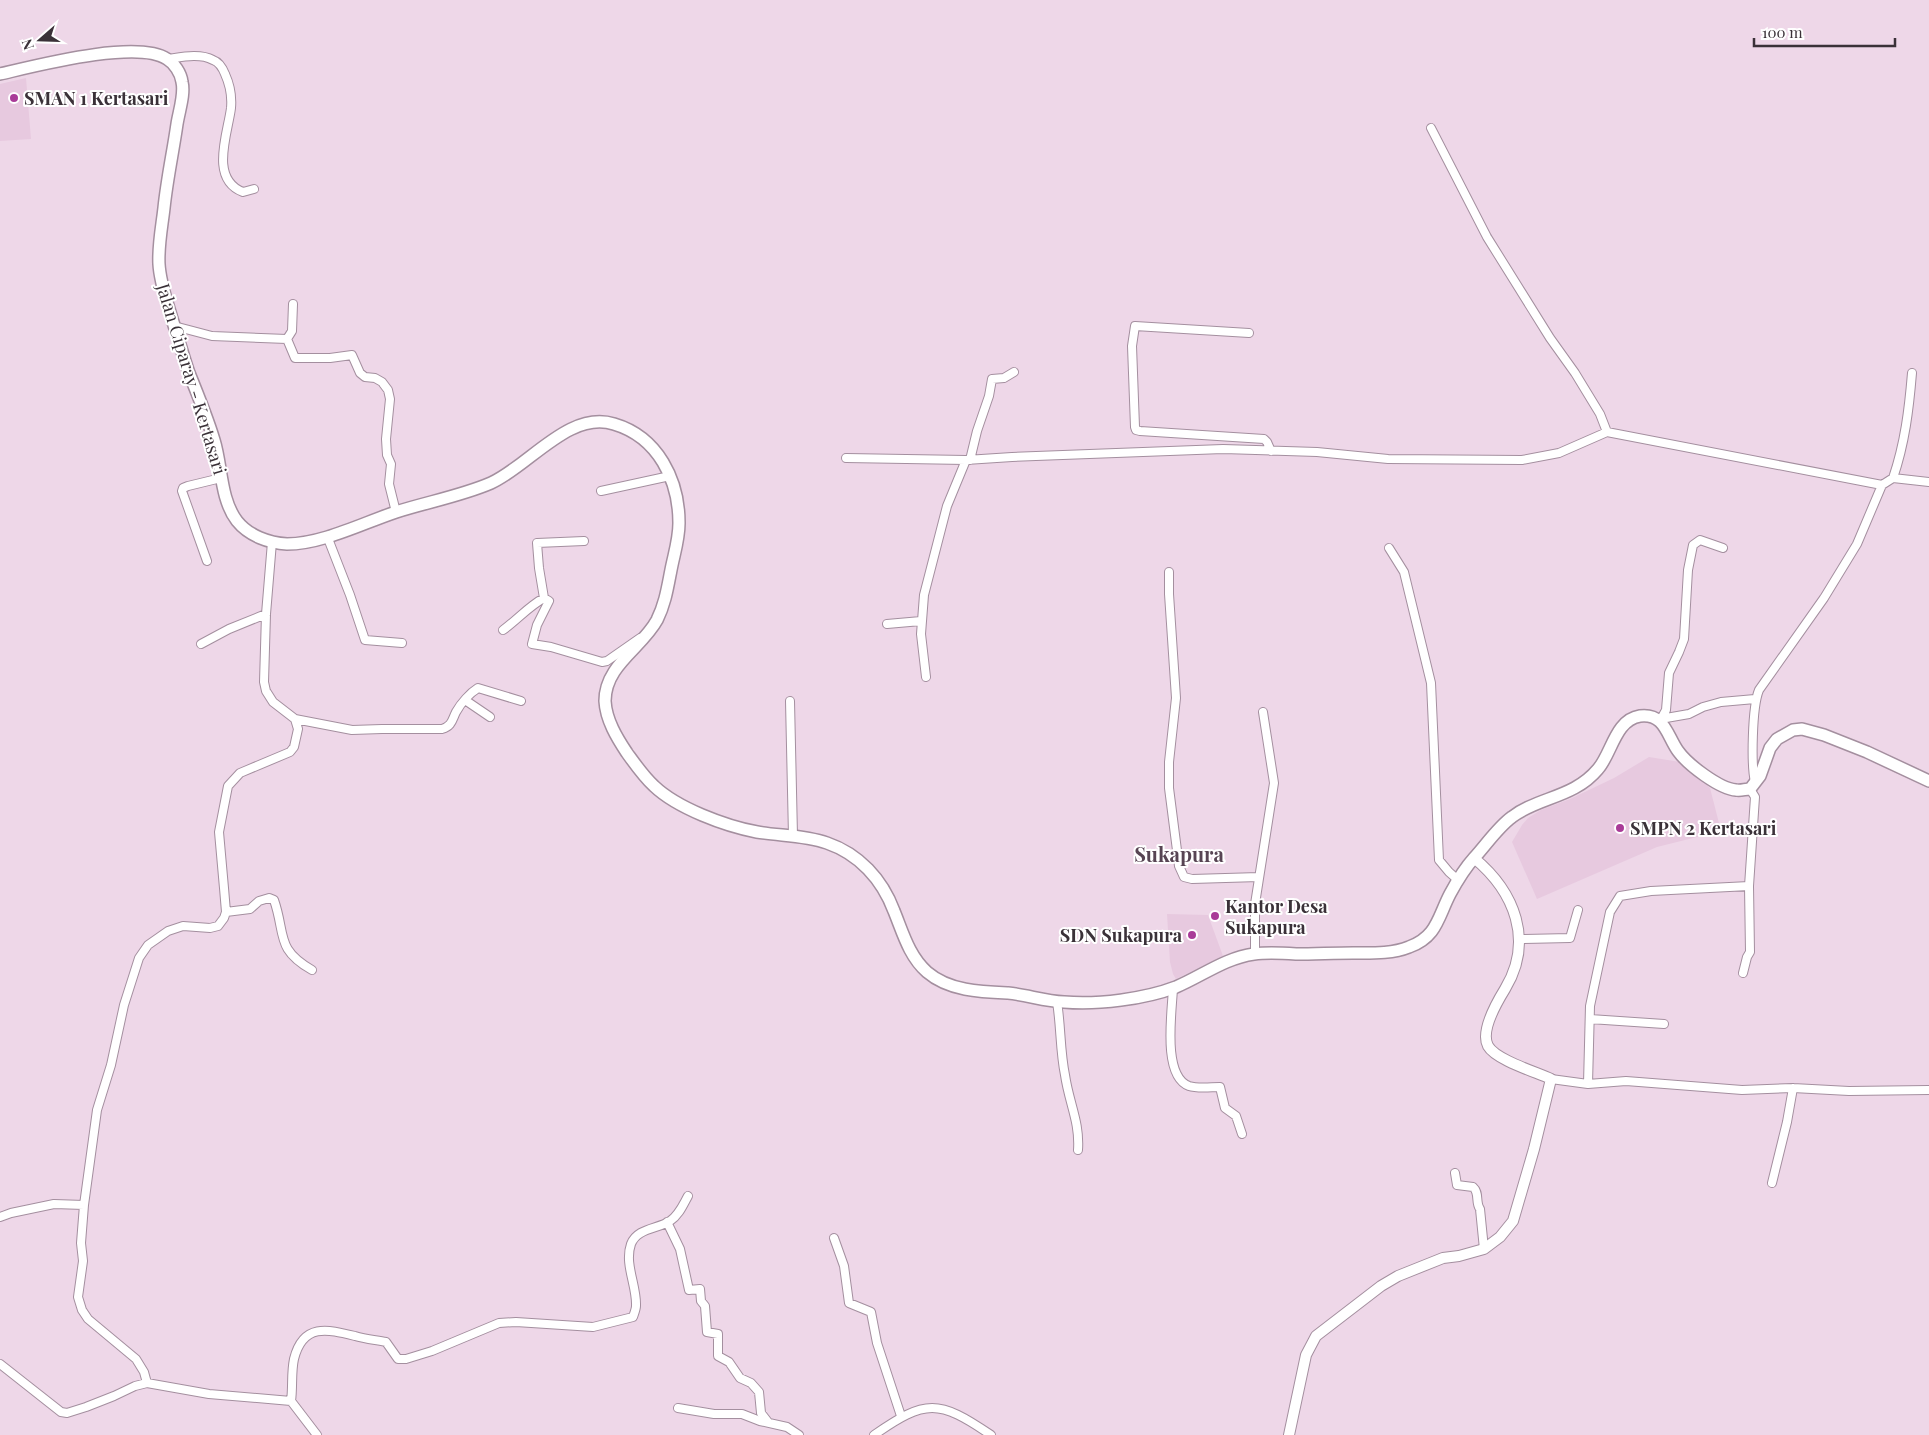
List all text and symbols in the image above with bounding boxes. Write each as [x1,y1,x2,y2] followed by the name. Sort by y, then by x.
[15,15,65,65] north arrow
[1754,15,1895,47] scale bar
[1762,22,1803,42] text: 100 m
[17,37,38,53] text: N
[24,86,169,110] place label: SMAN 1 Kertasari
[8,92,20,104] marker: SMAN 1 Kertasari
[151,279,233,478] street label: Jalan Ciparay - Kertasari
[1630,816,1777,840] place label: SMPN 2 Kertasari
[1614,822,1626,834] marker: SMPN 2 Kertasari
[1134,840,1224,867] district label: Sukapura
[1225,894,1328,939] place label: Kantor Desa Sukapura
[1209,910,1221,922] marker: Kantor Desa Sukapura
[1060,923,1183,947] place label: SDN Sukapura
[1186,929,1198,941] marker: SDN Sukapura

